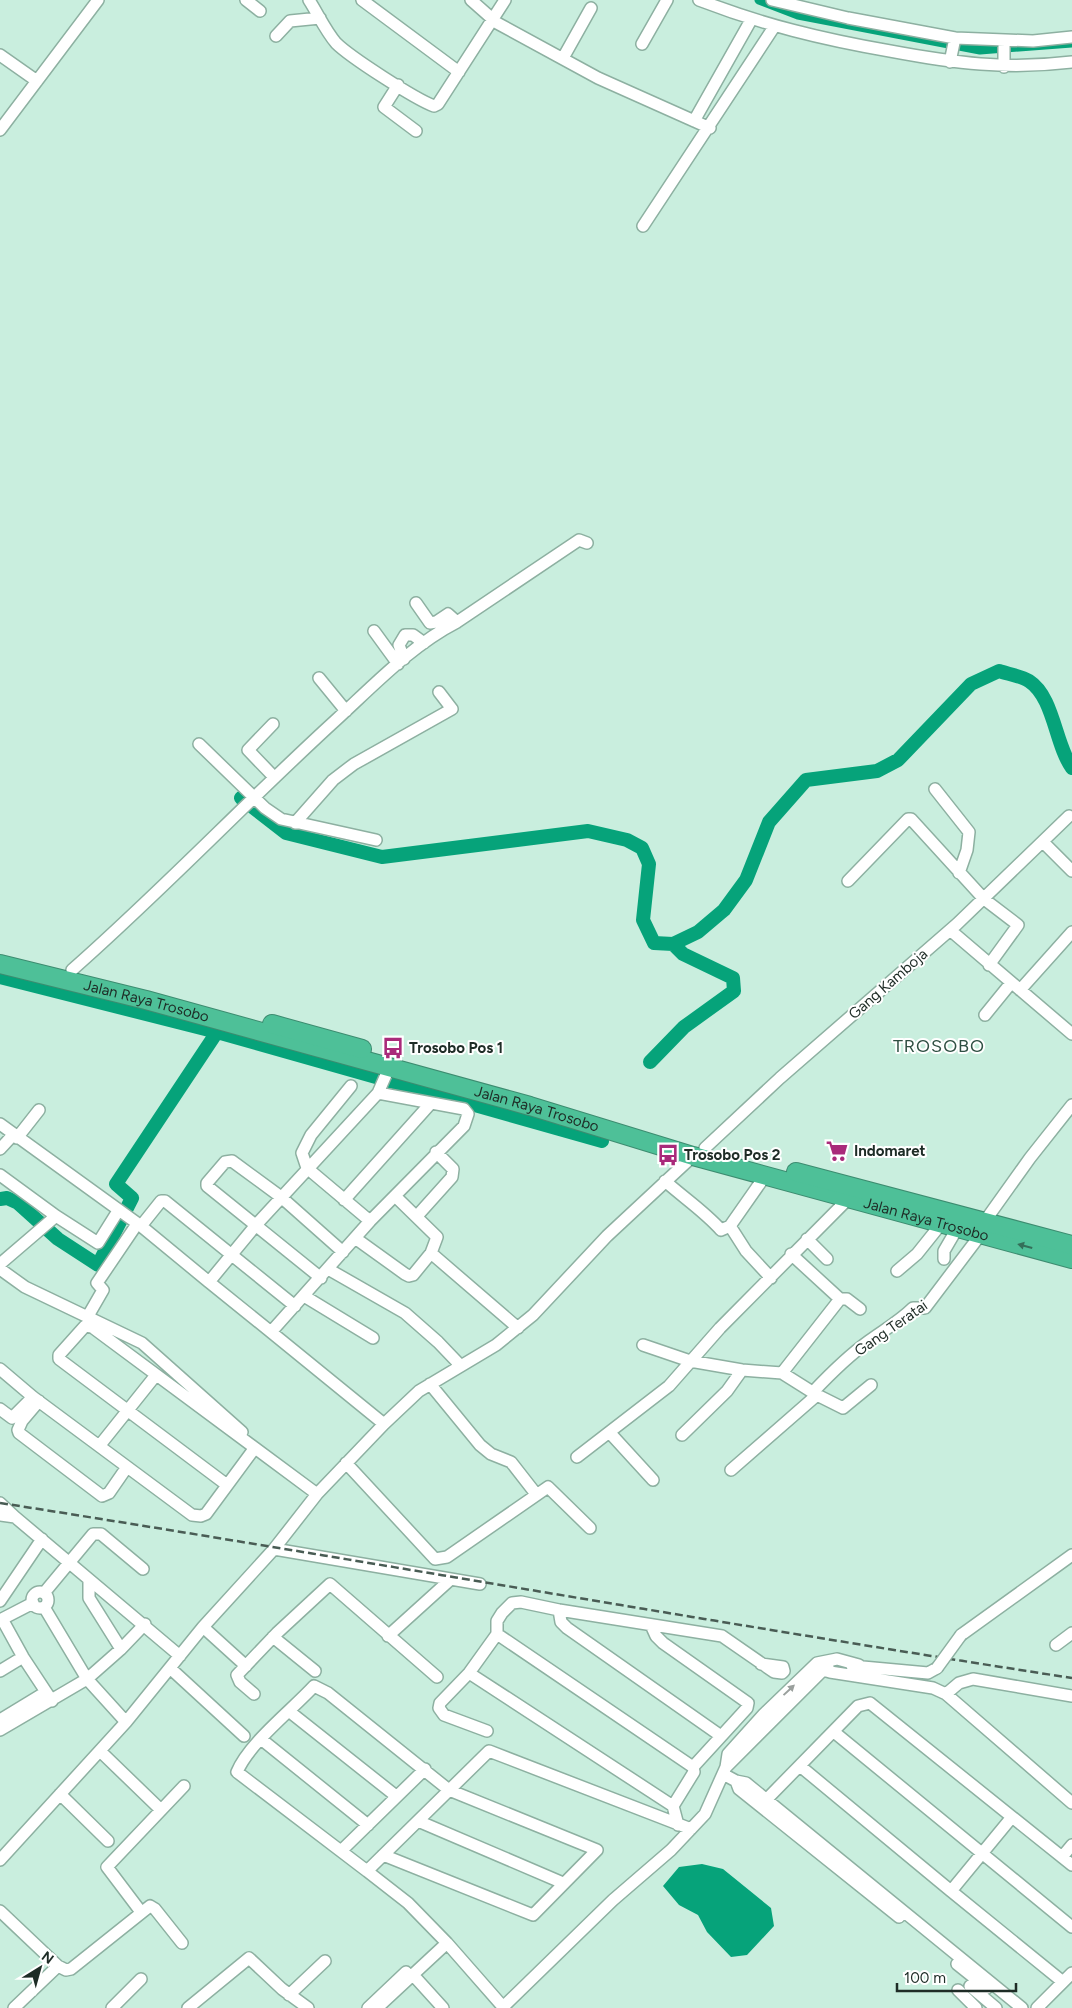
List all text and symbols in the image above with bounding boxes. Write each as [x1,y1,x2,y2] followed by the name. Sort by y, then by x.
[845,945,931,1023] street label: Gang Kamboja
[82,976,211,1026] street label: Jalan Raya Trosobo
[380,1035,406,1061] bus stop icon: Trosobo Pos 1
[893,1035,985,1057] district label: TROSOBO
[409,1039,503,1057] place label: Trosobo Pos 1
[472,1082,602,1136] street label: Jalan Raya Trosobo
[824,1138,850,1164] supermarket icon: Indomaret
[655,1142,681,1168] bus stop icon: Trosobo Pos 2
[854,1142,926,1160] place label: Indomaret
[684,1146,781,1164] place label: Trosobo Pos 2
[862,1194,991,1245] street label: Jalan Raya Trosobo
[1017,1242,1033,1250] one-way arrow
[851,1296,931,1360] street label: Gang Teratai
[782,1684,794,1696] one-way arrow
[15,1943,65,1993] north arrow
[38,1948,57,1968] text: N
[897,1960,1016,1992] scale bar
[904,1969,946,1987] text: 100 m

